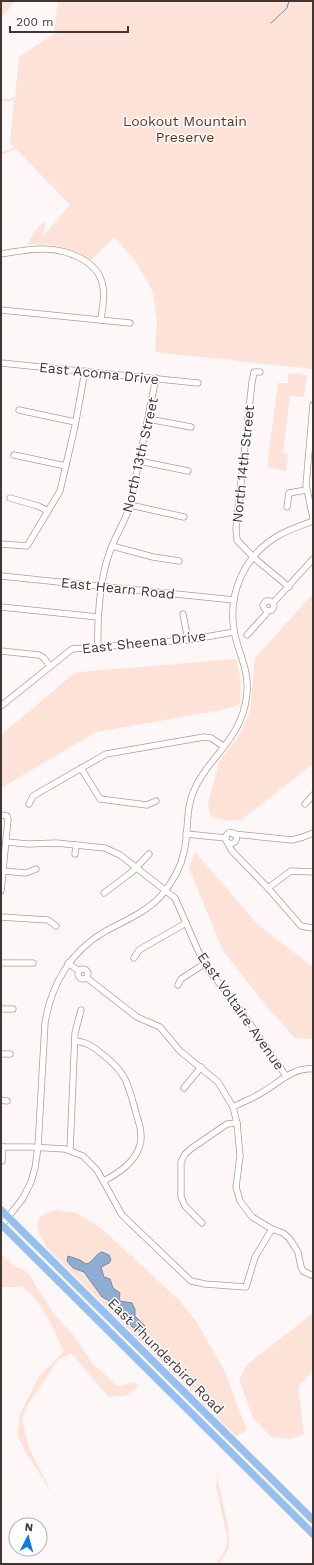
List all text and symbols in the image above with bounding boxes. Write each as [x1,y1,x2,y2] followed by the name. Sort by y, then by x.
[10,8,128,34] scale bar
[16,15,53,29] text: 200 m
[123,113,247,145] park label: Lookout Mountain Preserve
[38,359,160,387] street label: East Acoma Drive
[119,396,161,514] street label: North 13th Street
[229,404,257,524] street label: North 14th Street
[60,574,176,602] street label: East Hearn Road
[81,628,207,656] street label: East Sheena Drive
[194,949,288,1073] street label: East Voltaire Avenue
[105,1295,227,1417] street label: East Thunderbird Road
[8,1517,48,1557] north arrow
[24,1521,34,1534] text: N

